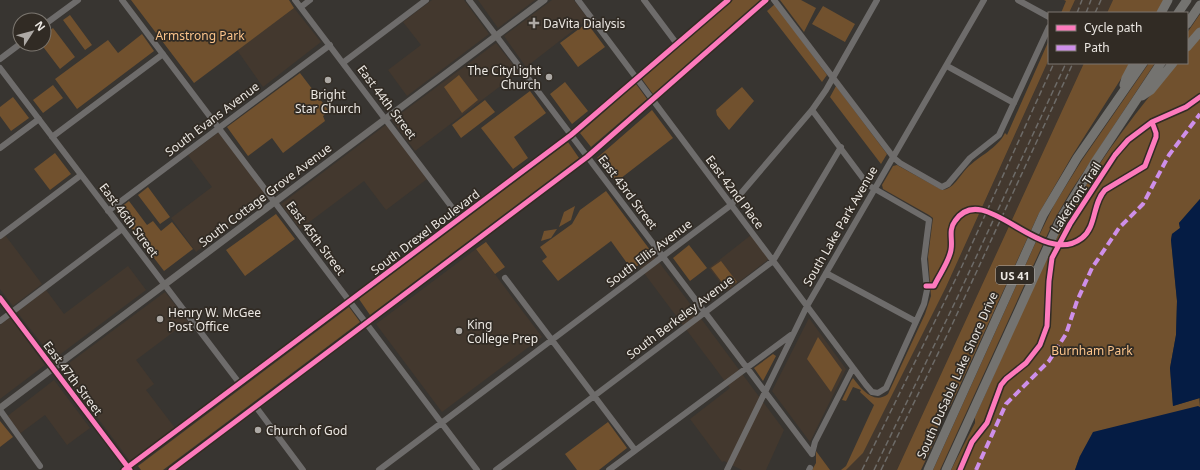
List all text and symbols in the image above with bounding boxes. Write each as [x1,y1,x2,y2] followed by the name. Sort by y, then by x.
[12,12,52,52] north arrow
[1048,12,1188,64] legend
[543,15,626,32] place label: DaVita Dialysis
[528,17,540,29] marker: DaVita Dialysis
[32,18,49,34] text: N
[1084,19,1142,36] text: Cycle path
[155,27,245,44] park label: Armstrong Park
[1084,39,1110,56] text: Path
[354,61,421,143] street label: East 44th Street
[467,62,542,93] place label: The CityLight Church
[544,72,554,82] marker: The CityLight Church
[323,75,333,85] marker: Bright Star Church
[161,78,263,160] street label: South Evans Avenue
[295,86,361,117] place label: Bright Star Church
[195,139,335,251] street label: South Cottage Grove Avenue
[594,151,662,233] street label: East 43rd Street
[702,152,768,232] street label: East 42nd Place
[1047,158,1105,236] street label: Lakefront Trail
[799,163,881,289] street label: South Lake Park Avenue
[96,179,163,261] street label: East 46th Street
[367,185,483,279] street label: South Drexel Boulevard
[283,197,350,279] street label: East 45th Street
[603,215,695,291] street label: South Ellis Avenue
[996,266,1034,284] road number: US 41
[623,271,737,363] street label: South Berkeley Avenue
[912,289,1002,461] street label: South DuSable Lake Shore Drive
[168,304,261,335] place label: Henry W. McGee Post Office
[155,314,165,324] marker: Henry W. McGee Post Office
[467,316,538,347] place label: King College Prep
[454,326,464,336] marker: King College Prep
[40,337,107,419] street label: East 47th Street
[1051,342,1133,359] park label: Burnham Park
[266,422,347,439] place label: Church of God
[253,425,263,435] marker: Church of God

